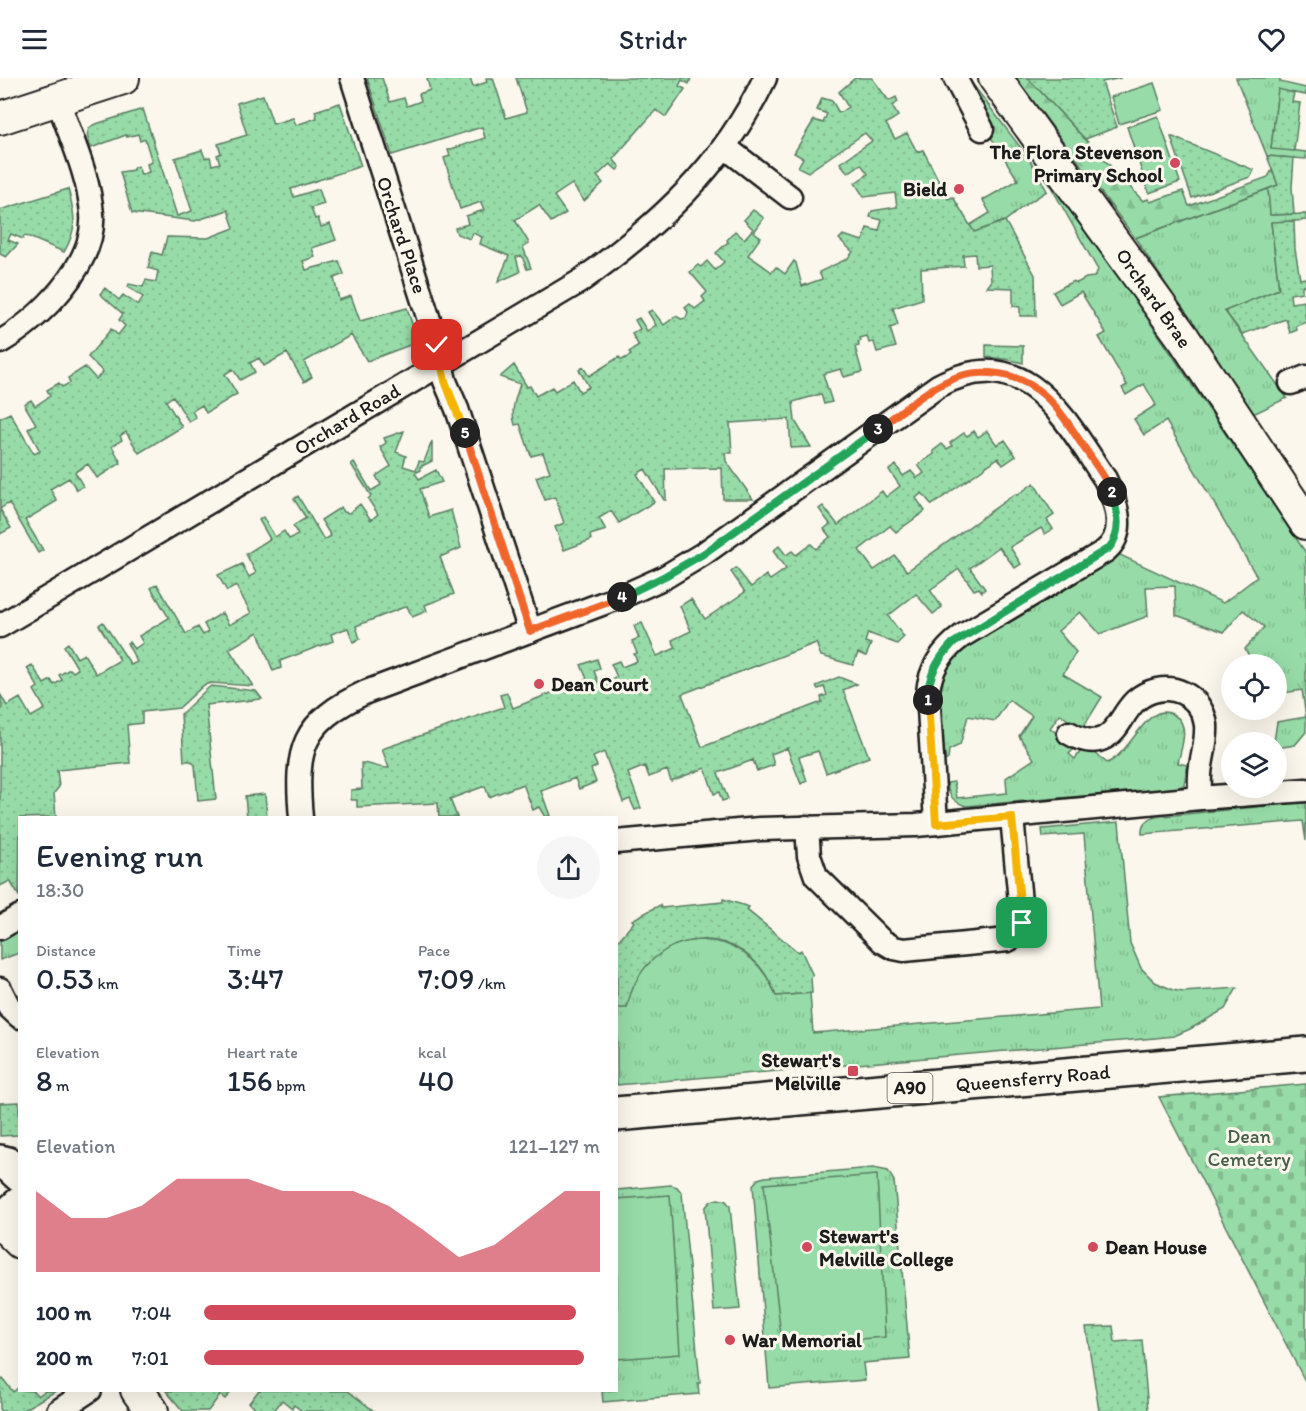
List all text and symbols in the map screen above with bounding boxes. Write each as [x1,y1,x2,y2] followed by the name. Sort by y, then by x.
[18,23,51,56] icon: menu
[619,23,687,56] text: Stridr
[1255,23,1288,56] icon: heart
[989,140,1163,188] place label: The Flora Stevenson Primary School
[1168,156,1182,170] marker: The Flora Stevenson Primary School
[372,173,432,297] street label: Orchard Place
[903,177,947,201] place label: Bield
[952,182,966,196] marker: Bield
[1111,244,1197,352] street label: Orchard Brae
[411,319,462,370] pin
[420,328,453,361] icon: check
[290,378,404,460] street label: Orchard Road
[863,414,893,444] pin: 3
[450,418,480,448] pin: 5
[874,419,882,438] text: 3
[461,423,469,442] text: 5
[1097,477,1127,507] pin: 2
[1108,482,1116,501] text: 2
[607,582,637,612] pin: 4
[617,587,627,606] text: 4
[1221,654,1287,798] map controls
[1221,654,1287,720] button: locate
[551,672,649,696] place label: Dean Court
[532,677,546,691] marker: Dean Court
[913,685,943,715] pin: 1
[924,690,932,709] text: 1
[1221,732,1287,798] button: layers
[36,836,203,875] text: Evening run
[537,836,600,899] button: share
[36,878,84,902] text: 18:30
[996,897,1047,948] pin
[1005,906,1038,939] icon: arrive
[36,941,96,960] text: Distance
[227,941,261,960] text: Time
[418,941,450,960] text: Pace
[36,960,94,997] text: 0.53
[227,960,284,997] text: 3:47
[418,960,474,997] text: 7:09
[94,974,119,993] text: km
[474,974,506,993] text: /km
[36,1043,100,1062] text: Elevation
[227,1043,298,1062] text: Heart rate
[418,1043,446,1062] text: kcal
[761,1048,841,1095] place label: Stewart's Melville
[955,1059,1111,1097] street label: Queensferry Road
[36,1062,52,1099] text: 8
[227,1062,273,1099] text: 156
[418,1062,455,1099] text: 40
[846,1064,860,1078] marker: Stewart's Melville
[888,1073,932,1103] road number: A90
[52,1076,70,1095] text: m
[273,1076,306,1095] text: bpm
[1207,1124,1291,1171] park label: Dean Cemetery
[36,1134,115,1158] text: Elevation
[509,1134,600,1158] text: 121–127 m
[819,1224,954,1272] place label: Stewart's Melville College
[1105,1235,1207,1259] place label: Dean House
[800,1240,814,1254] marker: Stewart's Melville College
[1086,1240,1100,1254] marker: Dean House
[36,1301,91,1325] text: 100 m
[132,1301,171,1325] text: 7:04
[742,1328,862,1352] place label: War Memorial
[723,1333,737,1347] marker: War Memorial
[36,1346,92,1370] text: 200 m
[132,1346,168,1370] text: 7:01

